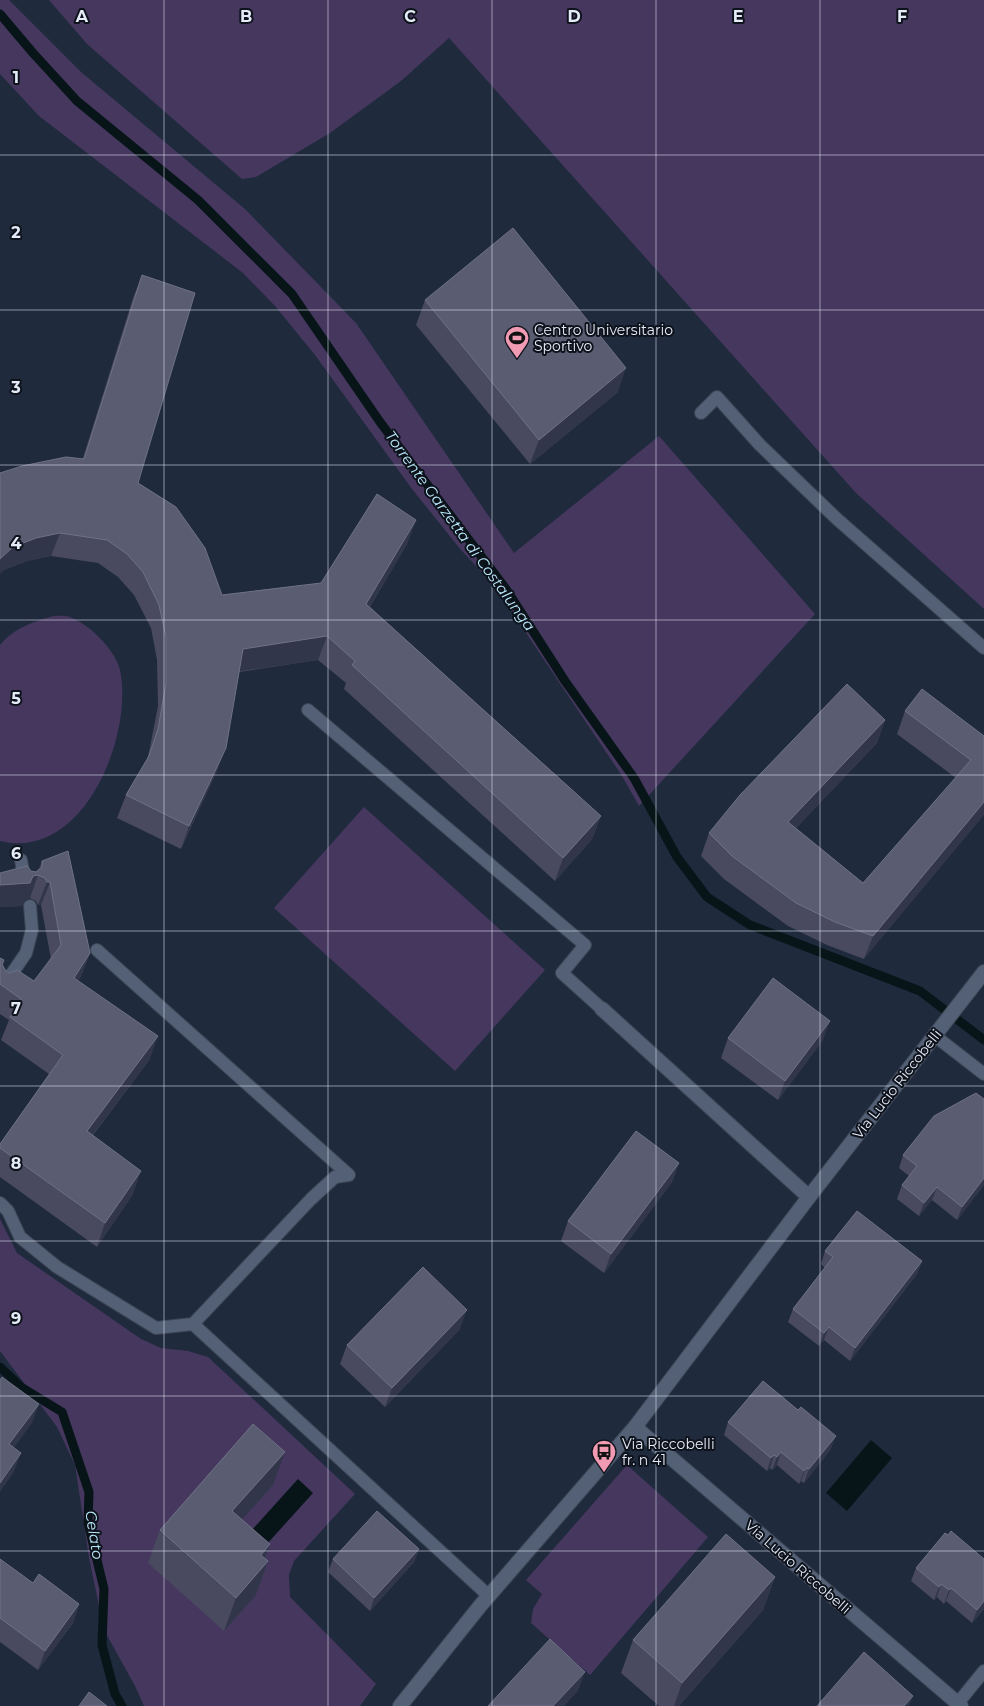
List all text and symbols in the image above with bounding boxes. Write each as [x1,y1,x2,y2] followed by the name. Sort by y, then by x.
[75,7,89,26] text: A
[240,7,252,26] text: B
[404,7,416,26] text: C
[567,7,581,26] text: D
[733,7,743,26] text: E
[897,7,907,26] text: F
[13,68,19,87] text: 1
[11,223,21,242] text: 2
[534,321,673,355] place label: Centro Universitario Sportivo
[504,325,530,359] sports icon: Centro Universitario Sportivo
[10,378,21,397] text: 3
[381,427,540,635] water label: Torrente Garzetta di Costalunga
[10,534,22,553] text: 4
[11,689,21,708] text: 5
[11,844,21,863] text: 6
[11,999,21,1018] text: 7
[849,1026,945,1142] street label: Via Lucio Riccobelli
[11,1154,21,1173] text: 8
[11,1309,21,1328] text: 9
[622,1435,715,1469] place label: Via Riccobelli fr. n 41
[591,1439,617,1473] bus stop icon: Via Riccobelli fr. n 41
[81,1509,108,1561] water label: Celato
[741,1516,855,1618] street label: Via Lucio Riccobelli

